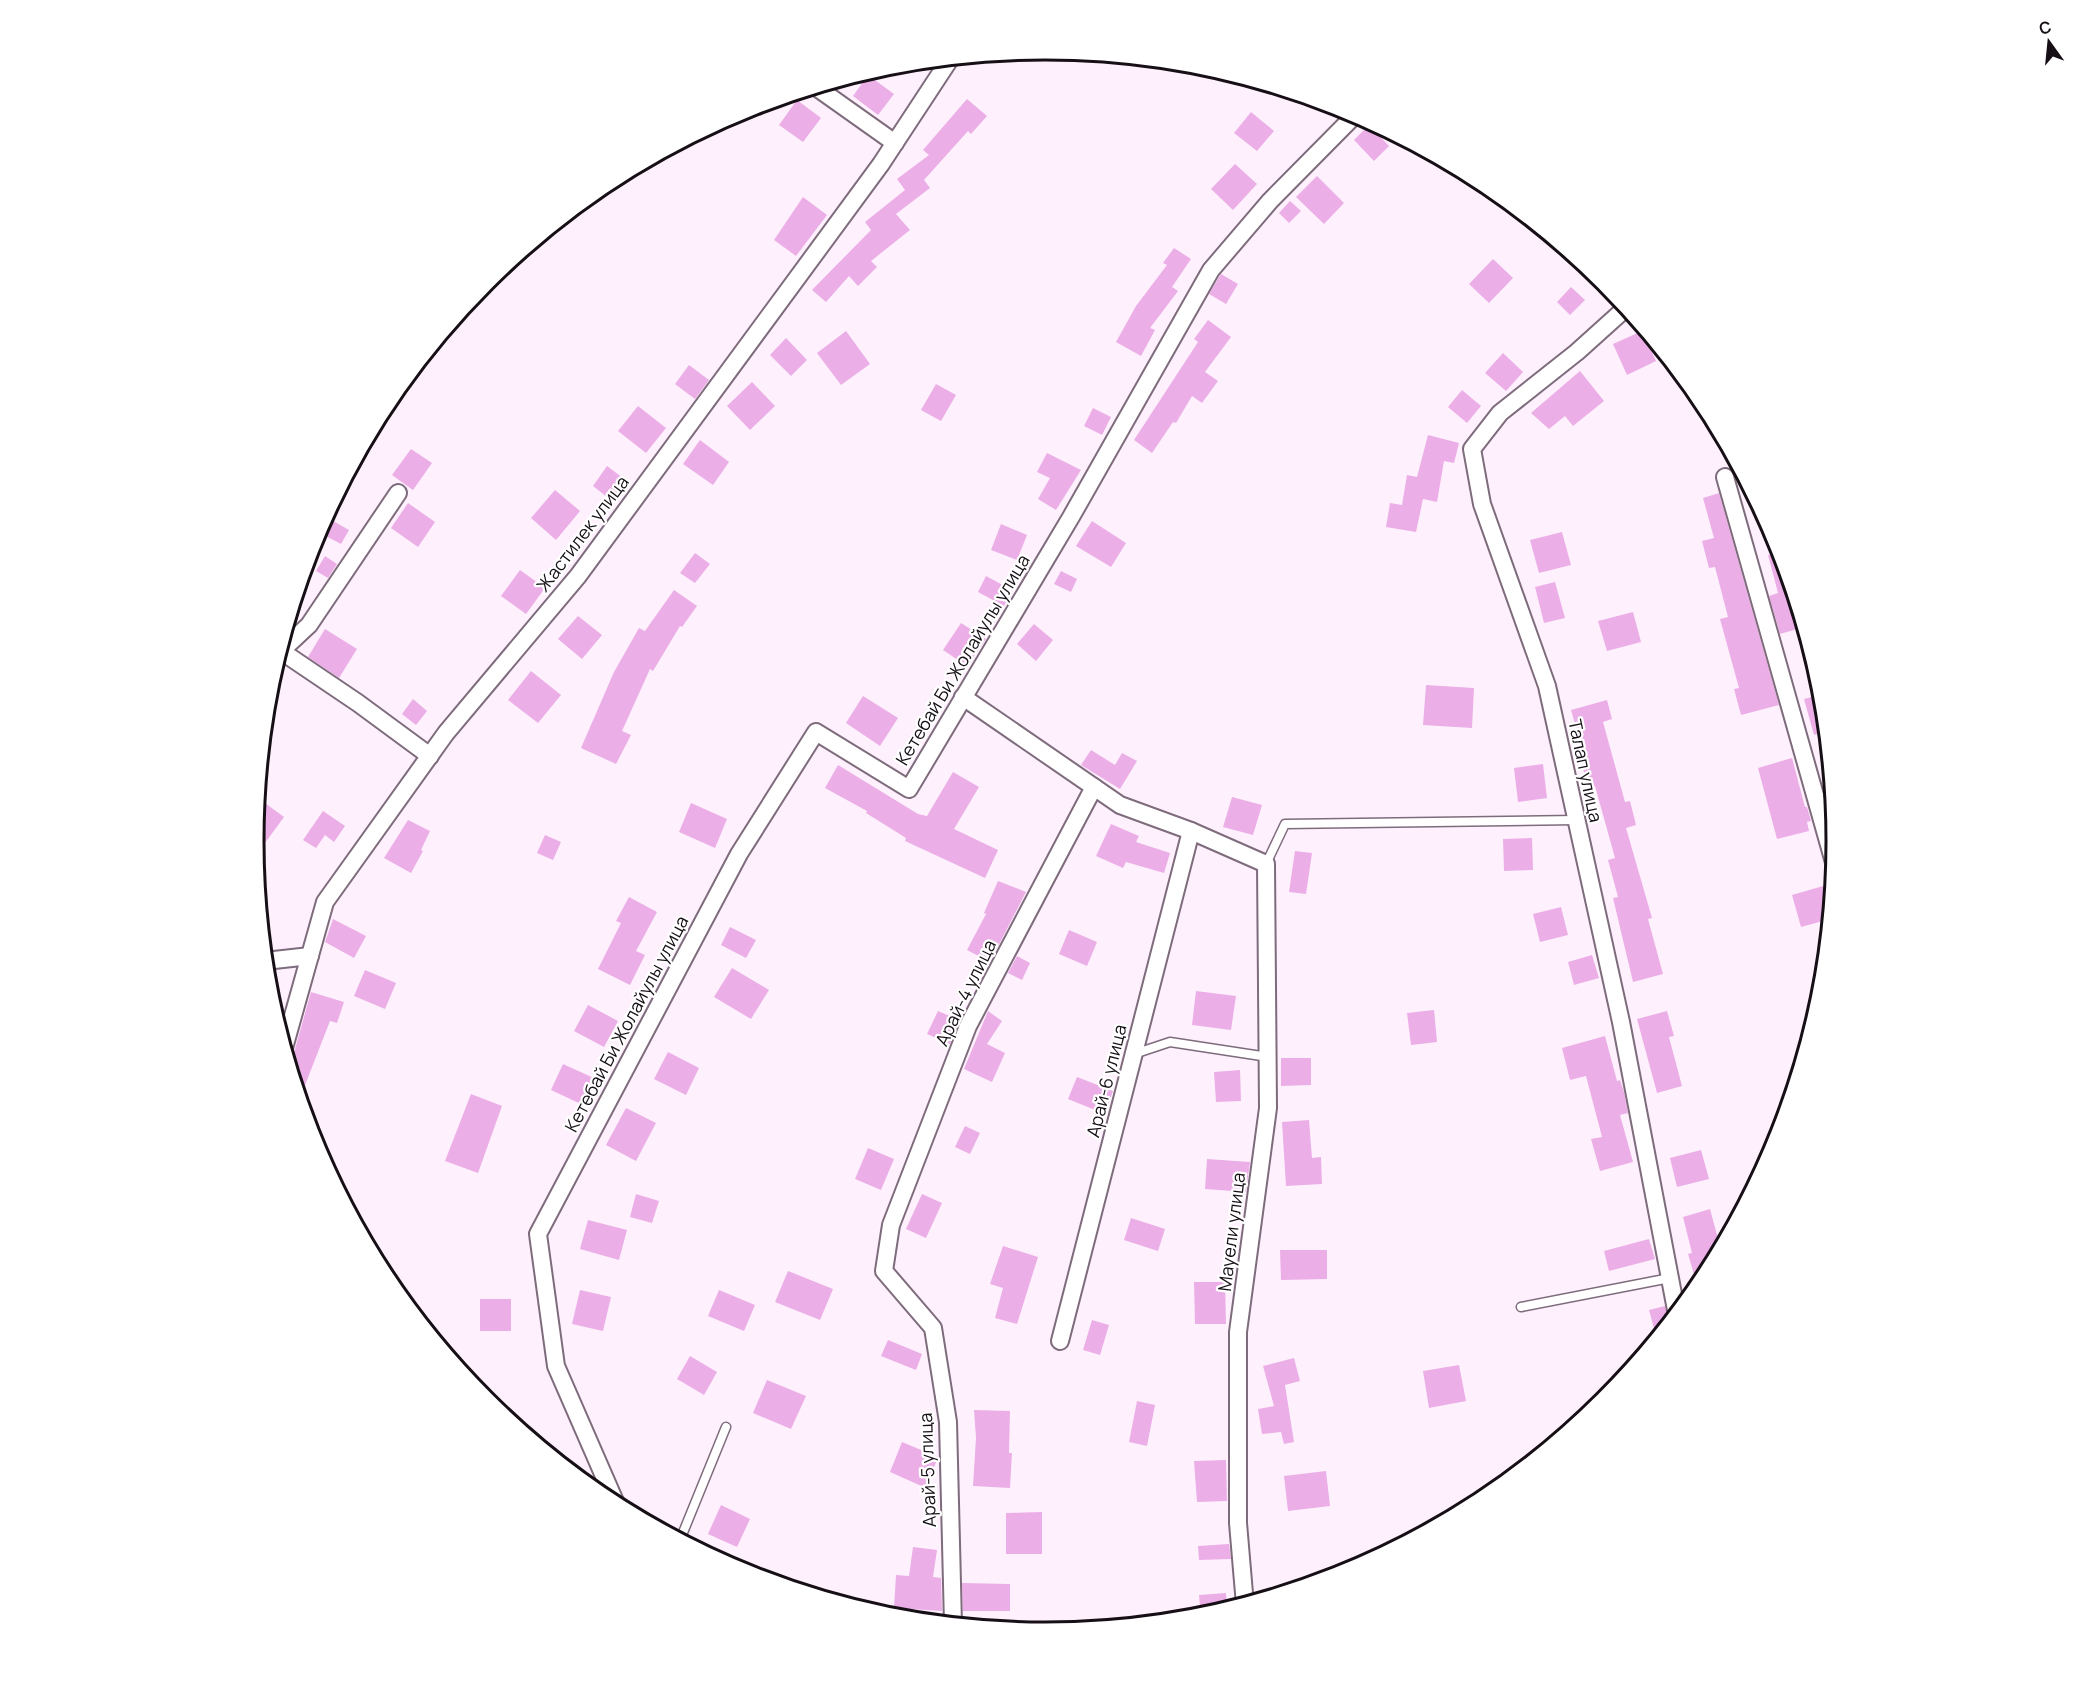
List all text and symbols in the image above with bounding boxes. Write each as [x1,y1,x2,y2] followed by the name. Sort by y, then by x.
[2019,12,2079,72] north arrow
[2037,15,2054,40] text: С
[531,471,634,596] street label: Жастилек улица
[890,550,1035,769] street label: Кетебай Би Жолайулы улица
[1563,717,1609,824] street label: Талап улица
[559,911,693,1136] street label: Кетебай Би Жолайулы улица
[929,936,1001,1050] street label: Арай-4 улица
[1080,1022,1132,1140] street label: Арай-6 улица
[1212,1171,1250,1293] street label: Мауели улица
[913,1412,941,1528] street label: Арай-5 улица

